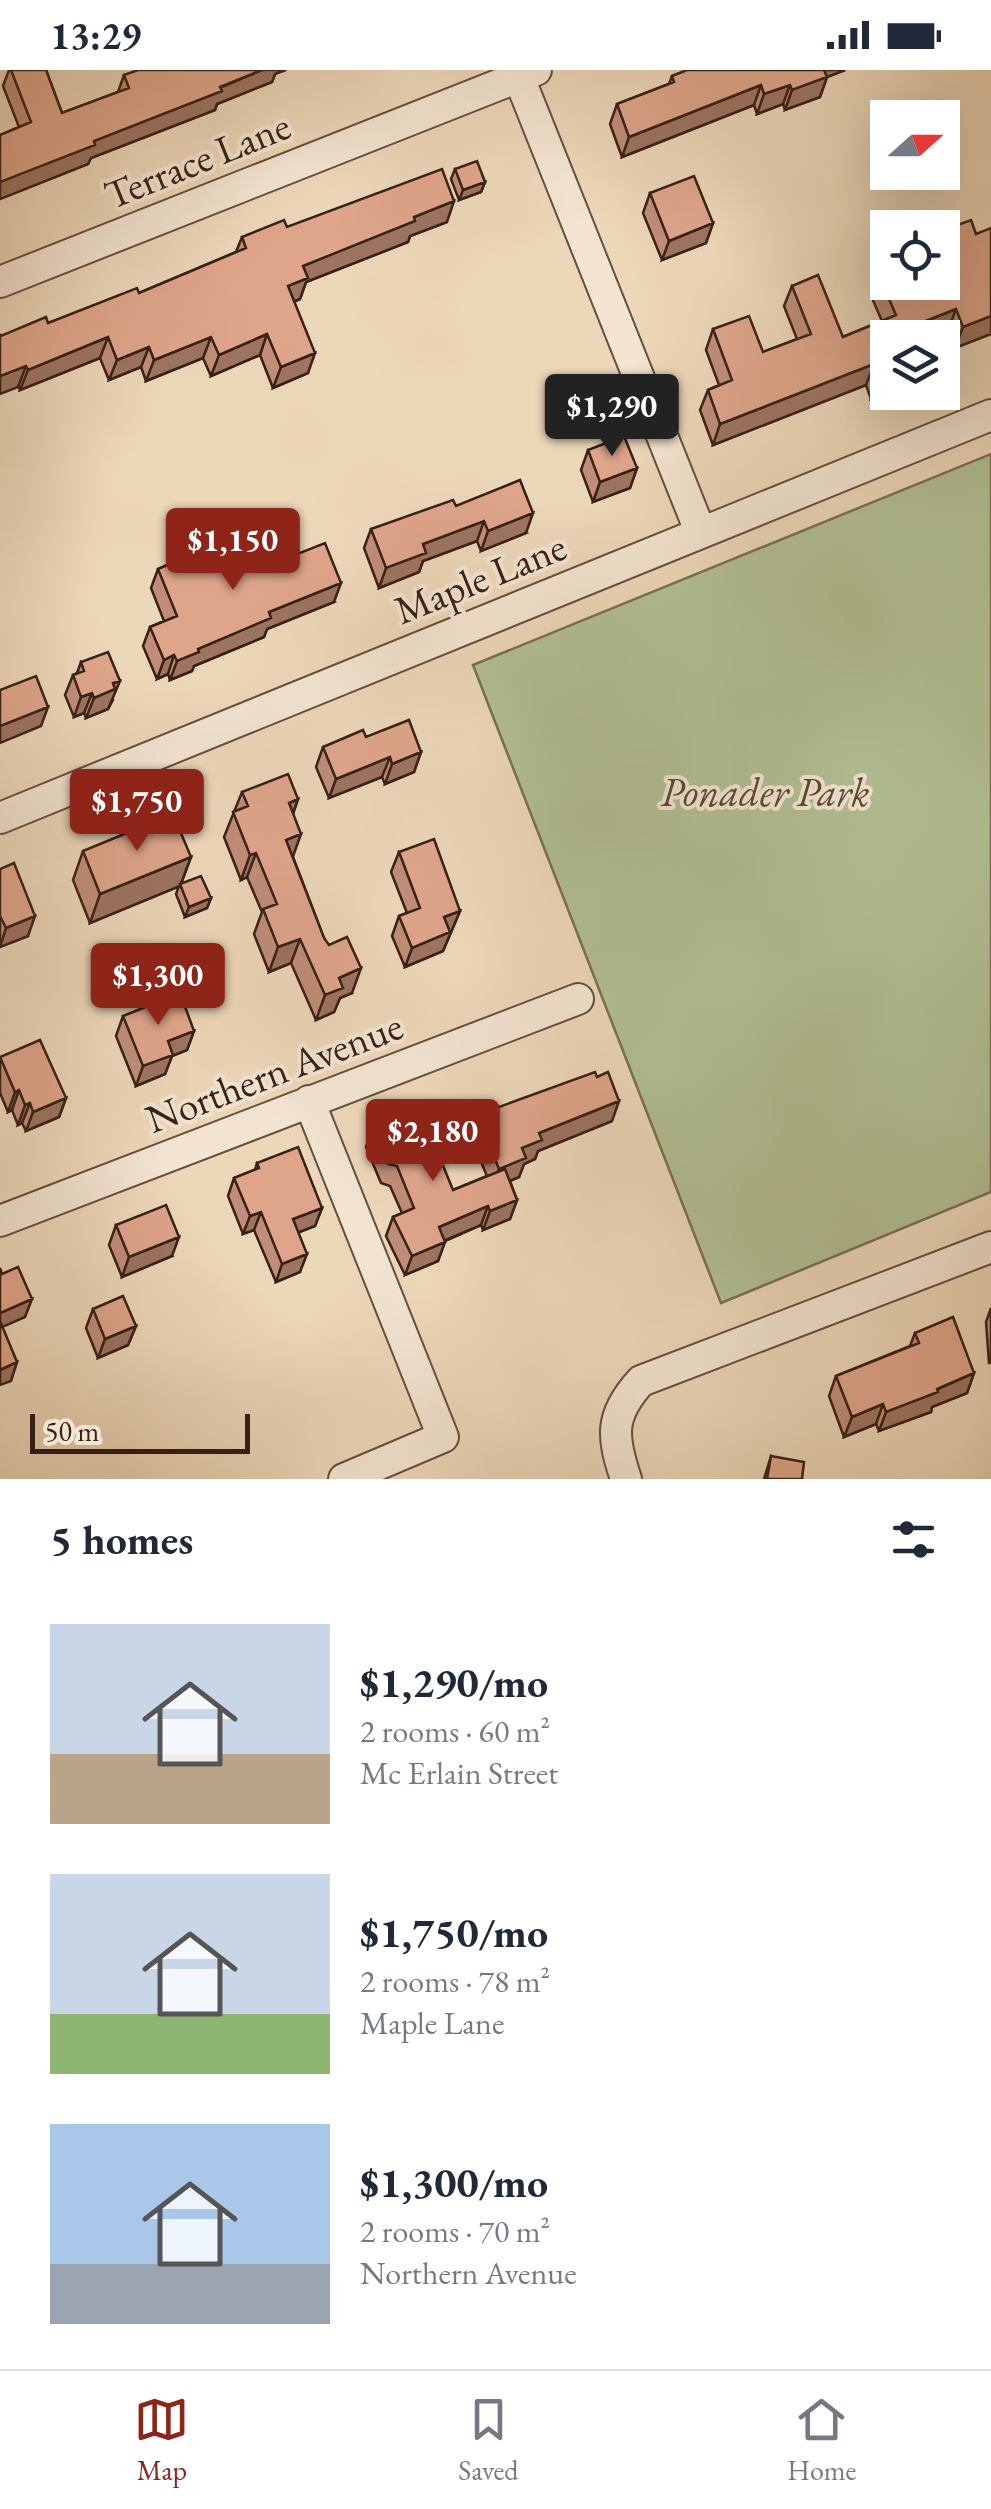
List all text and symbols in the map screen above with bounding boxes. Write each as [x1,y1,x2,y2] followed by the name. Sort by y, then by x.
[50,11,141,60] text: 13:29
[96,99,298,221] street label: Terrace Lane
[870,100,960,190] north arrow
[870,100,960,410] map controls
[870,210,960,300] button: locate
[870,320,960,410] button: layers
[531,374,693,459] pin: $1,290
[567,385,657,427] text: $1,290
[152,508,314,593] pin: $1,150
[188,519,278,561] text: $1,150
[387,520,573,636] street label: Maple Lane
[660,766,870,818] park label: Ponader Park
[56,769,218,854] pin: $1,750
[92,780,182,822] text: $1,750
[77,943,239,1028] pin: $1,300
[113,954,203,996] text: $1,300
[138,999,410,1145] street label: Northern Avenue
[352,1099,514,1184] pin: $2,180
[388,1110,478,1152] text: $2,180
[30,1409,250,1454] scale bar
[45,1413,99,1449] text: 50 m
[50,1512,193,1567] text: 5 homes
[886,1512,941,1567] icon: filters
[360,1655,548,1710] text: $1,290/mo
[130,1664,250,1784] icon: home
[360,1710,550,1752] text: 2 rooms · 60 m²
[360,1752,558,1794] text: Mc Erlain Street
[360,1905,548,1960] text: $1,750/mo
[130,1914,250,2034] icon: home
[360,1960,550,2002] text: 2 rooms · 78 m²
[360,2002,504,2044] text: Maple Lane
[360,2155,548,2210] text: $1,300/mo
[130,2164,250,2284] icon: home
[360,2210,550,2252] text: 2 rooms · 70 m²
[360,2252,577,2294] text: Northern Avenue
[134,2392,189,2488] tab: Map
[458,2392,518,2488] tab: Saved
[787,2392,857,2488] tab: Home

